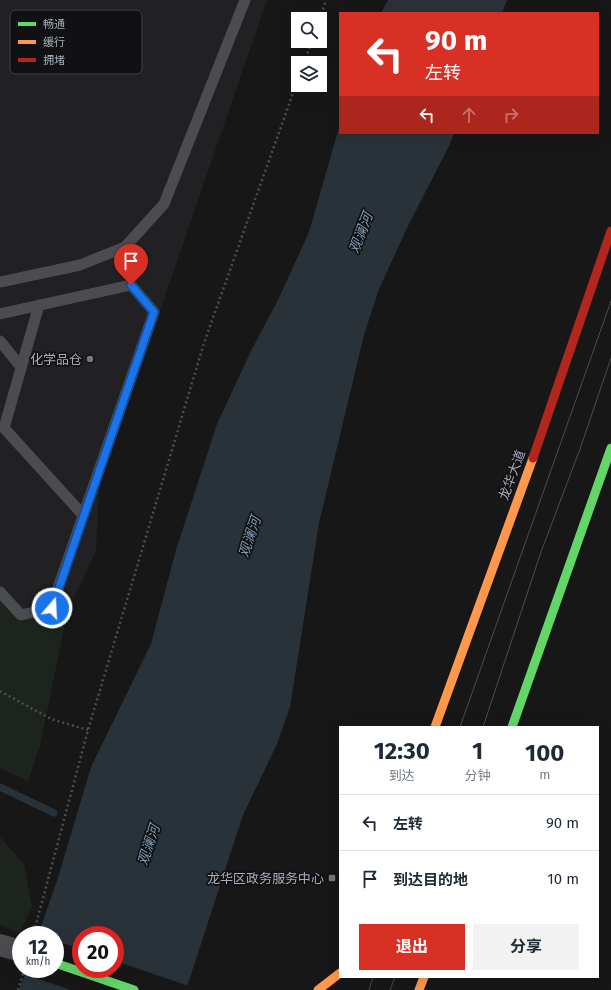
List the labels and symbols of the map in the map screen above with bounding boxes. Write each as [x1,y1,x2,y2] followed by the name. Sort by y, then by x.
[10,10,142,74] legend
[43,18,65,31] text: 畅通
[43,36,65,49] text: 缓行
[43,54,65,67] text: 拥堵
[346,208,378,256] water label: 观澜河
[114,244,148,285] pin
[30,352,82,367] place label: 化学品仓
[85,354,95,364] marker: 化学品仓
[496,448,528,502] street label: 龙华大道
[235,512,266,560] water label: 观澜河
[31,587,73,629] position arrow
[134,820,165,868] water label: 观澜河
[207,871,324,886] place label: 龙华区政务服务中心
[327,873,337,883] marker: 龙华区政务服务中心
[72,926,124,978] speed limit sign: 20

